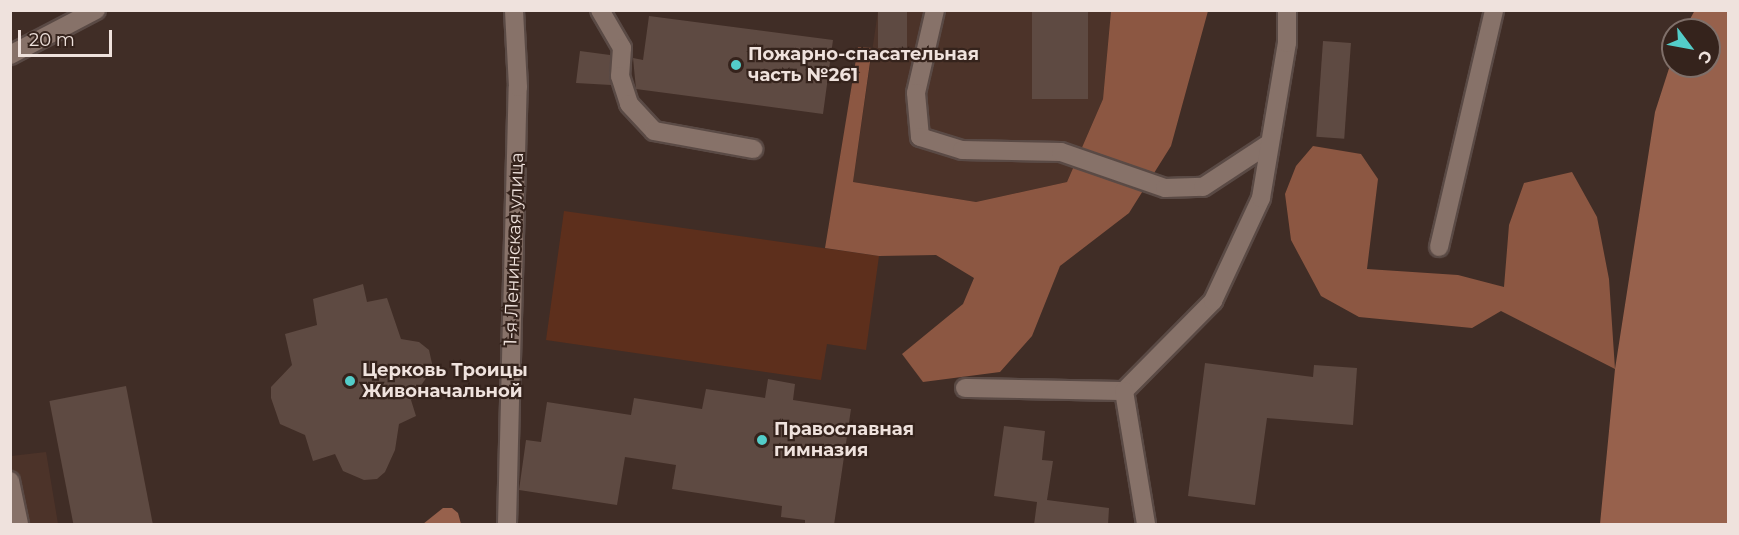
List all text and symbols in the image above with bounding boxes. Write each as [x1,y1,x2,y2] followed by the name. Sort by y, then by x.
[21,18,116,56] scale bar
[1661,18,1721,78] north arrow
[29,29,75,51] text: 20 m
[748,44,979,86] place label: Пожарно-спасательная часть №261
[1694,47,1716,67] text: С
[729,58,743,72] marker: Пожарно-спасательная часть №261
[500,152,528,346] street label: 1-я Ленинская улица
[362,360,528,403] place label: Церковь Троицы Живоначальной
[343,374,357,388] marker: Церковь Троицы Живоначальной
[774,419,914,462] place label: Православная гимназия
[755,433,769,447] marker: Православная гимназия

